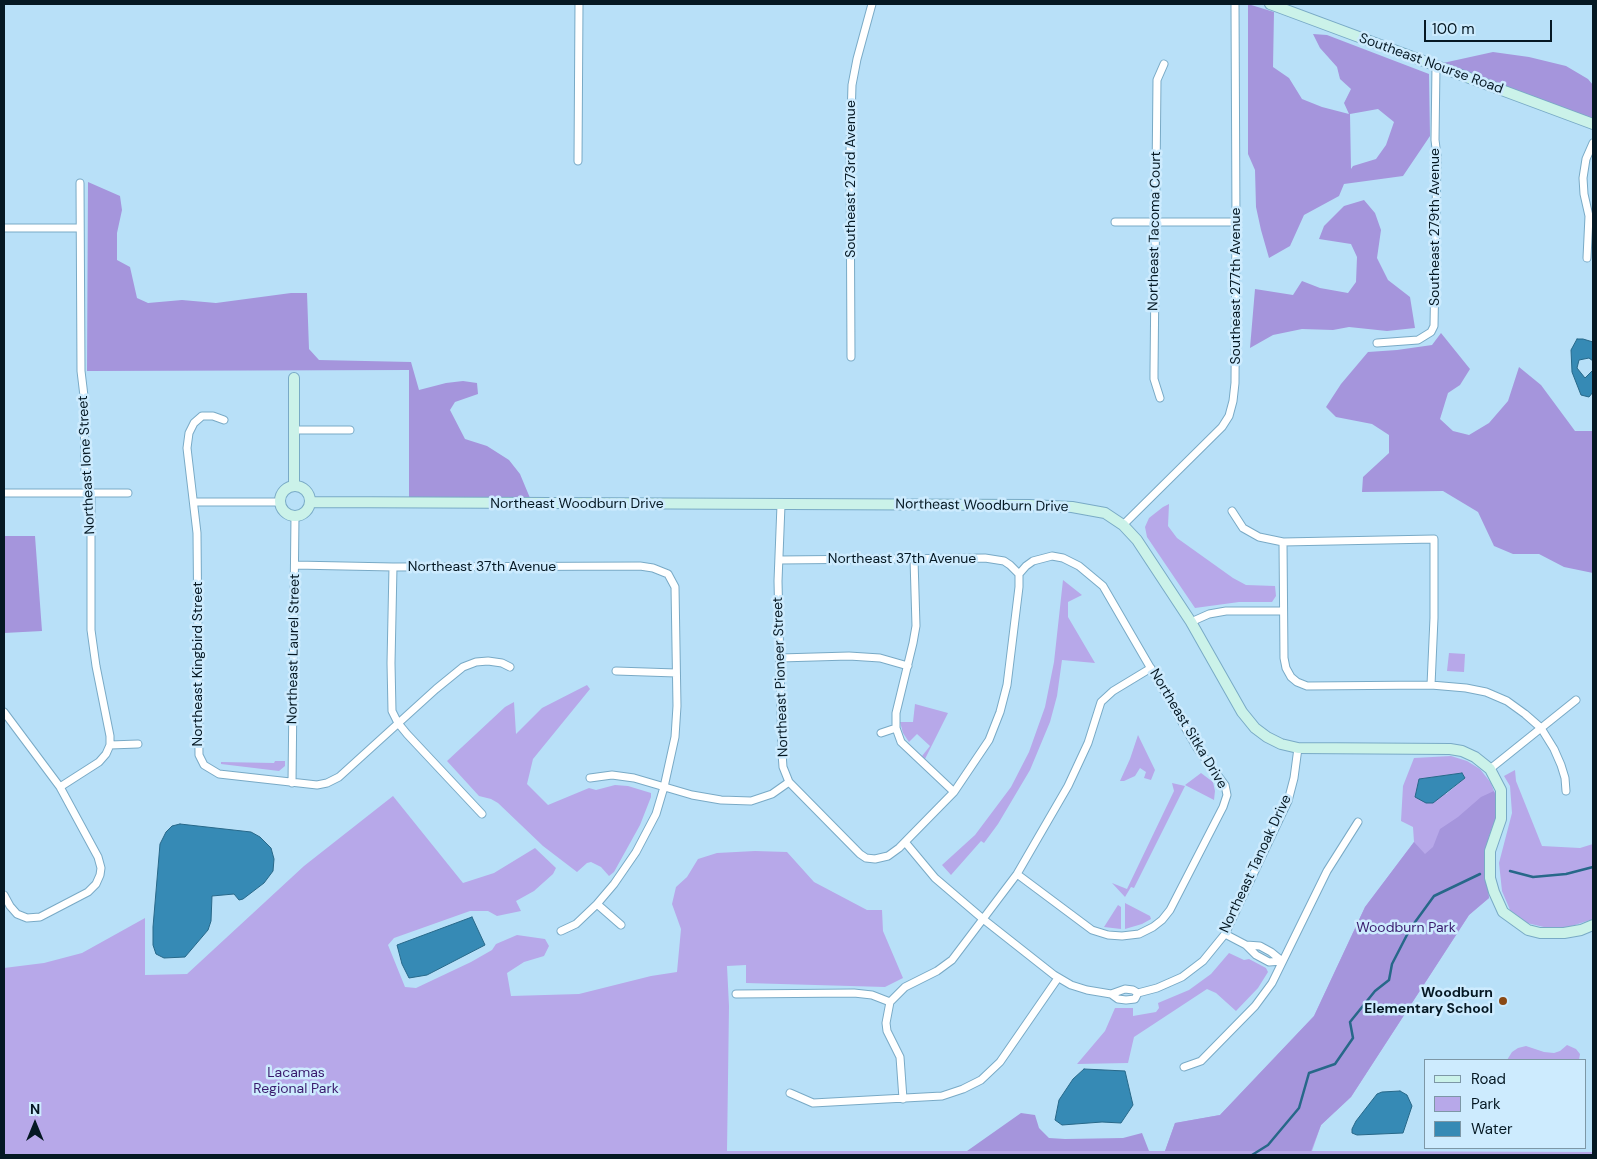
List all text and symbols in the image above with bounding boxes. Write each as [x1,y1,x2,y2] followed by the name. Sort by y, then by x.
[1427,10,1554,42] scale bar
[1432,19,1475,39] text: 100 m
[1357,30,1505,98] street label: Southeast Nourse Road
[843,100,859,258] street label: Southeast 273rd Avenue
[1427,148,1443,306] street label: Southeast 279th Avenue
[1145,151,1165,311] street label: Northeast Tacoma Court
[1228,207,1244,365] street label: Southeast 277th Avenue
[75,395,99,535] street label: Northeast Ione Street
[490,496,664,512] street label: Northeast Woodburn Drive
[895,496,1069,516] street label: Northeast Woodburn Drive
[828,551,976,567] street label: Northeast 37th Avenue
[408,559,556,575] street label: Northeast 37th Avenue
[284,574,304,724] street label: Northeast Laurel Street
[190,582,206,746] street label: Northeast Kingbird Street
[770,597,792,757] street label: Northeast Pioneer Street
[1146,666,1230,792] street label: Northeast Sitka Drive
[1217,792,1295,936] street label: Northeast Tanoak Drive
[1356,920,1456,936] park label: Woodburn Park
[1364,985,1493,1018] place label: Woodburn Elementary School
[1497,995,1509,1007] marker: Woodburn Elementary School
[1424,1059,1587,1149] legend
[253,1065,339,1098] park label: Lacamas Regional Park
[1471,1069,1506,1089] text: Road
[1471,1094,1501,1114] text: Park
[10,1099,60,1149] north arrow
[30,1100,40,1118] text: N
[1471,1119,1512,1139] text: Water

